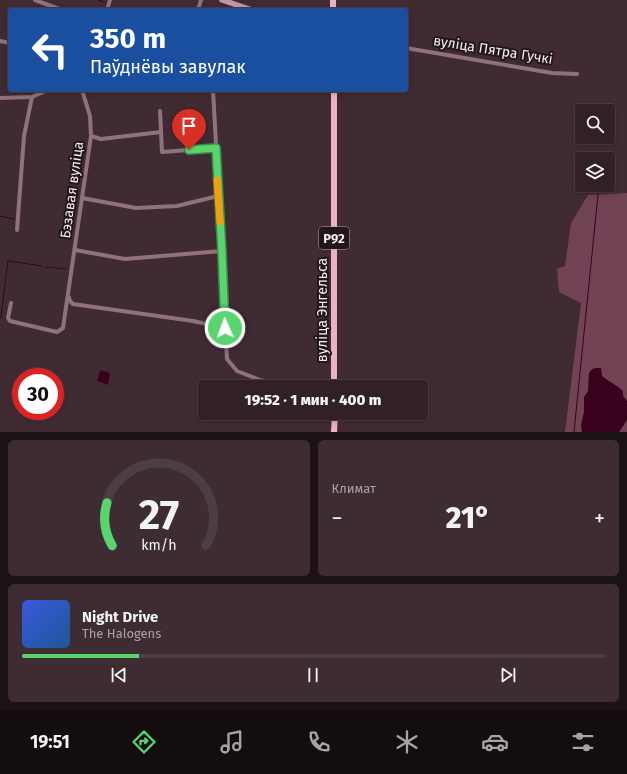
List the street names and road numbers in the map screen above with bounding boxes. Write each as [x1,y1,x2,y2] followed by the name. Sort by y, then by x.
[432,32,554,68] street label: вуліца Пятра Гучкі
[57,140,87,240] street label: Бэзавая вуліца
[319,227,349,249] road number: Р92
[314,258,331,362] street label: вуліца Энгельса

